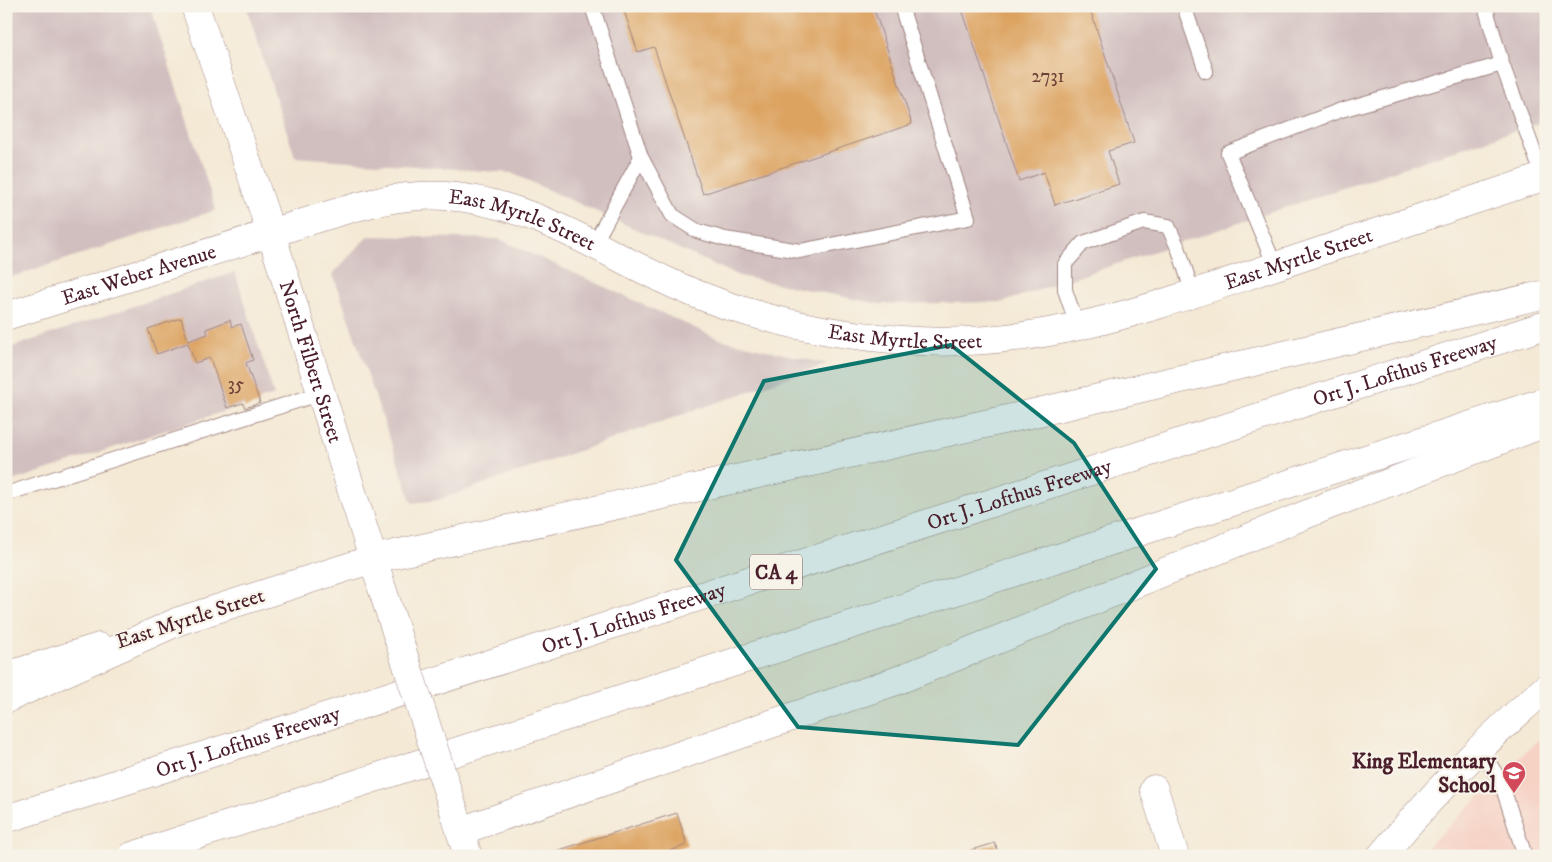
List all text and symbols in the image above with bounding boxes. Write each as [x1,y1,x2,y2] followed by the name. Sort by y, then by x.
[1032,65,1065,88] house number: 2731
[447,184,600,257] street label: East Myrtle Street
[1221,223,1376,296] street label: East Myrtle Street
[58,239,220,312] street label: East Weber Avenue
[273,277,348,447] street label: North Filbert Street
[826,319,983,356] street label: East Myrtle Street
[1310,329,1501,413] street label: Ort J. Lofthus Freeway
[228,373,245,396] house number: 35
[924,453,1116,537] street label: Ort J. Lofthus Freeway
[750,554,802,590] road number: CA 4
[538,577,730,660] street label: Ort J. Lofthus Freeway
[113,583,268,655] street label: East Myrtle Street
[153,700,345,784] street label: Ort J. Lofthus Freeway
[1352,749,1497,799] place label: King Elementary School
[1501,760,1527,794] school or university icon: King Elementary School

